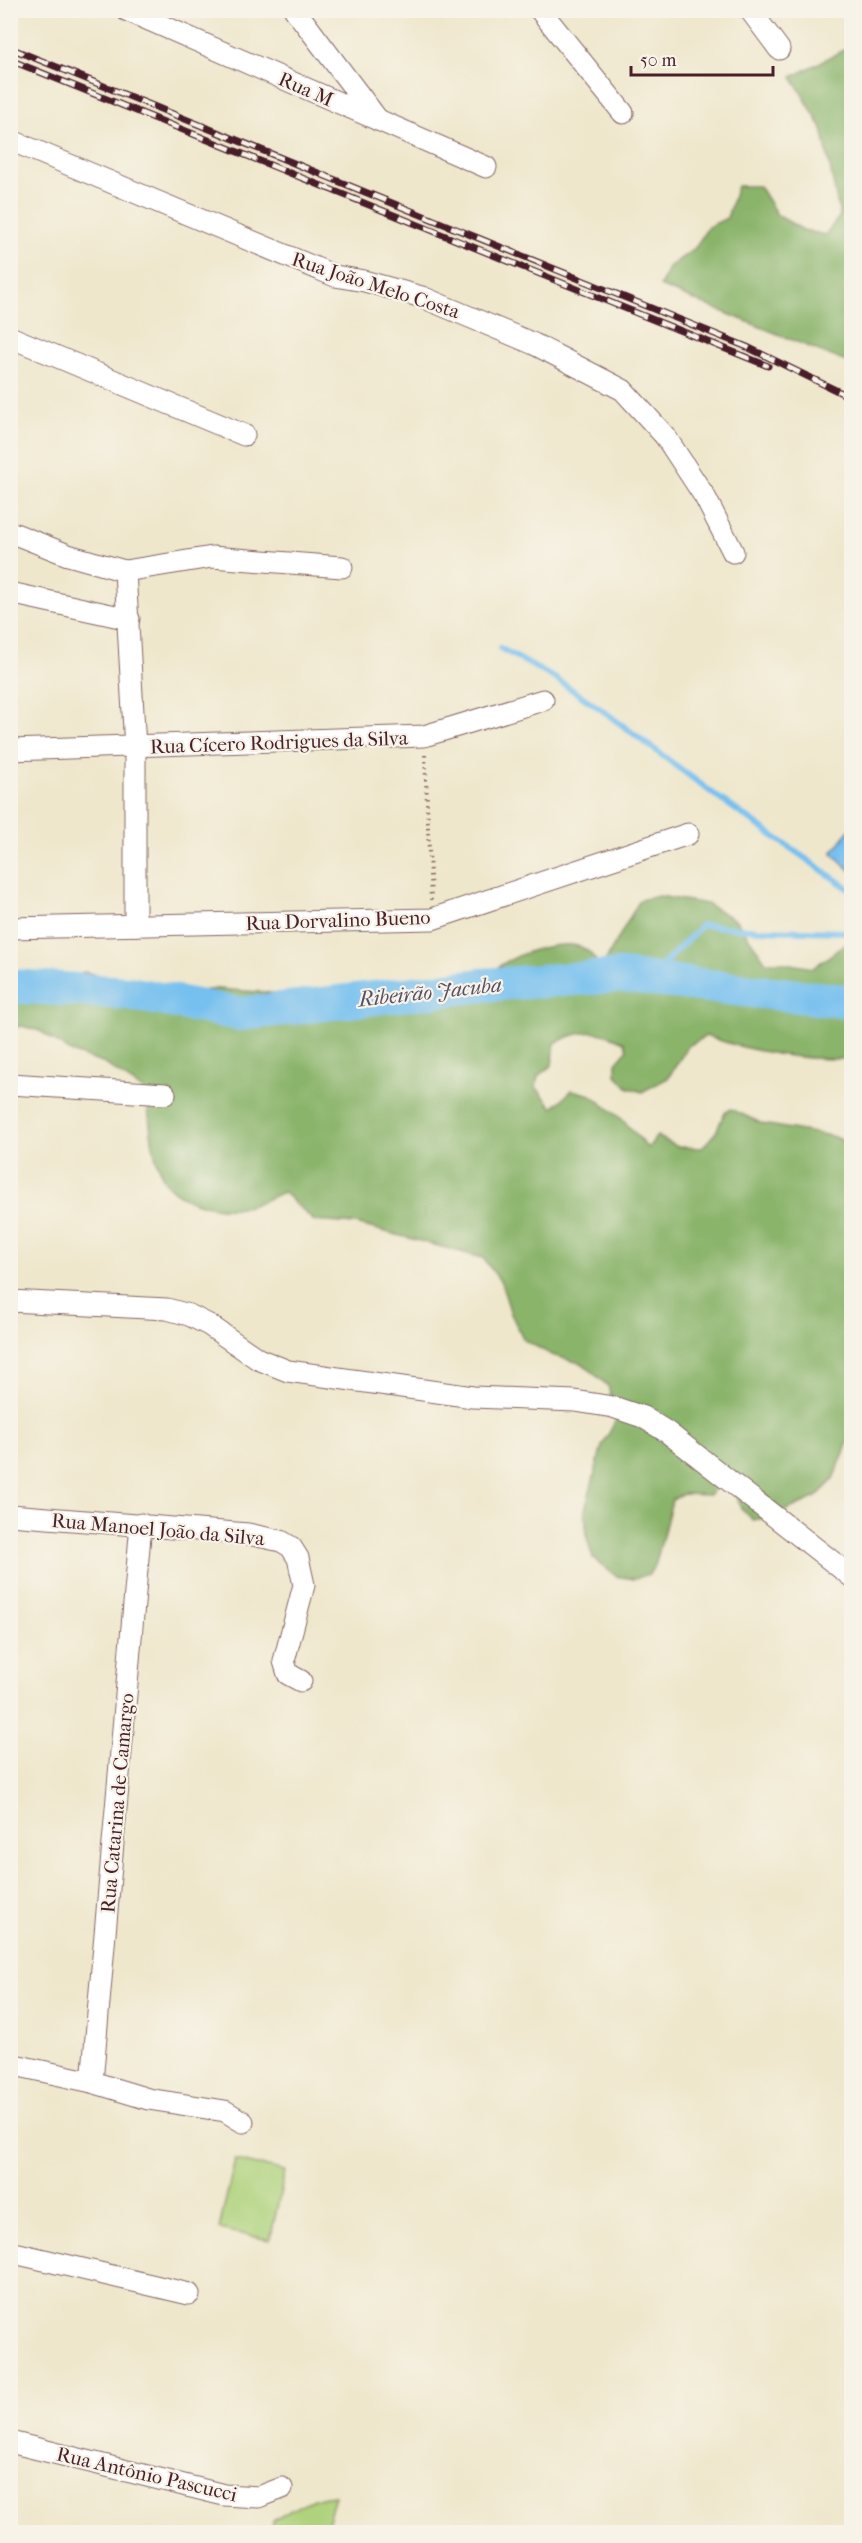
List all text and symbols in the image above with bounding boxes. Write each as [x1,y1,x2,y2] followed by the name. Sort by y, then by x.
[631,39,774,77] scale bar
[640,50,677,71] text: 50 m
[275,67,337,112] street label: Rua M
[289,247,463,324] street label: Rua João Melo Costa
[150,726,409,758] street label: Rua Cícero Rodrigues da Silva
[245,906,431,935] street label: Rua Dorvalino Bueno
[355,973,503,1012] water label: Ribeirão Jacuba
[50,1509,266,1550] street label: Rua Manoel João da Silva
[96,1692,139,1914] street label: Rua Catarina de Camargo
[54,2443,239,2506] street label: Rua Antônio Pascucci

